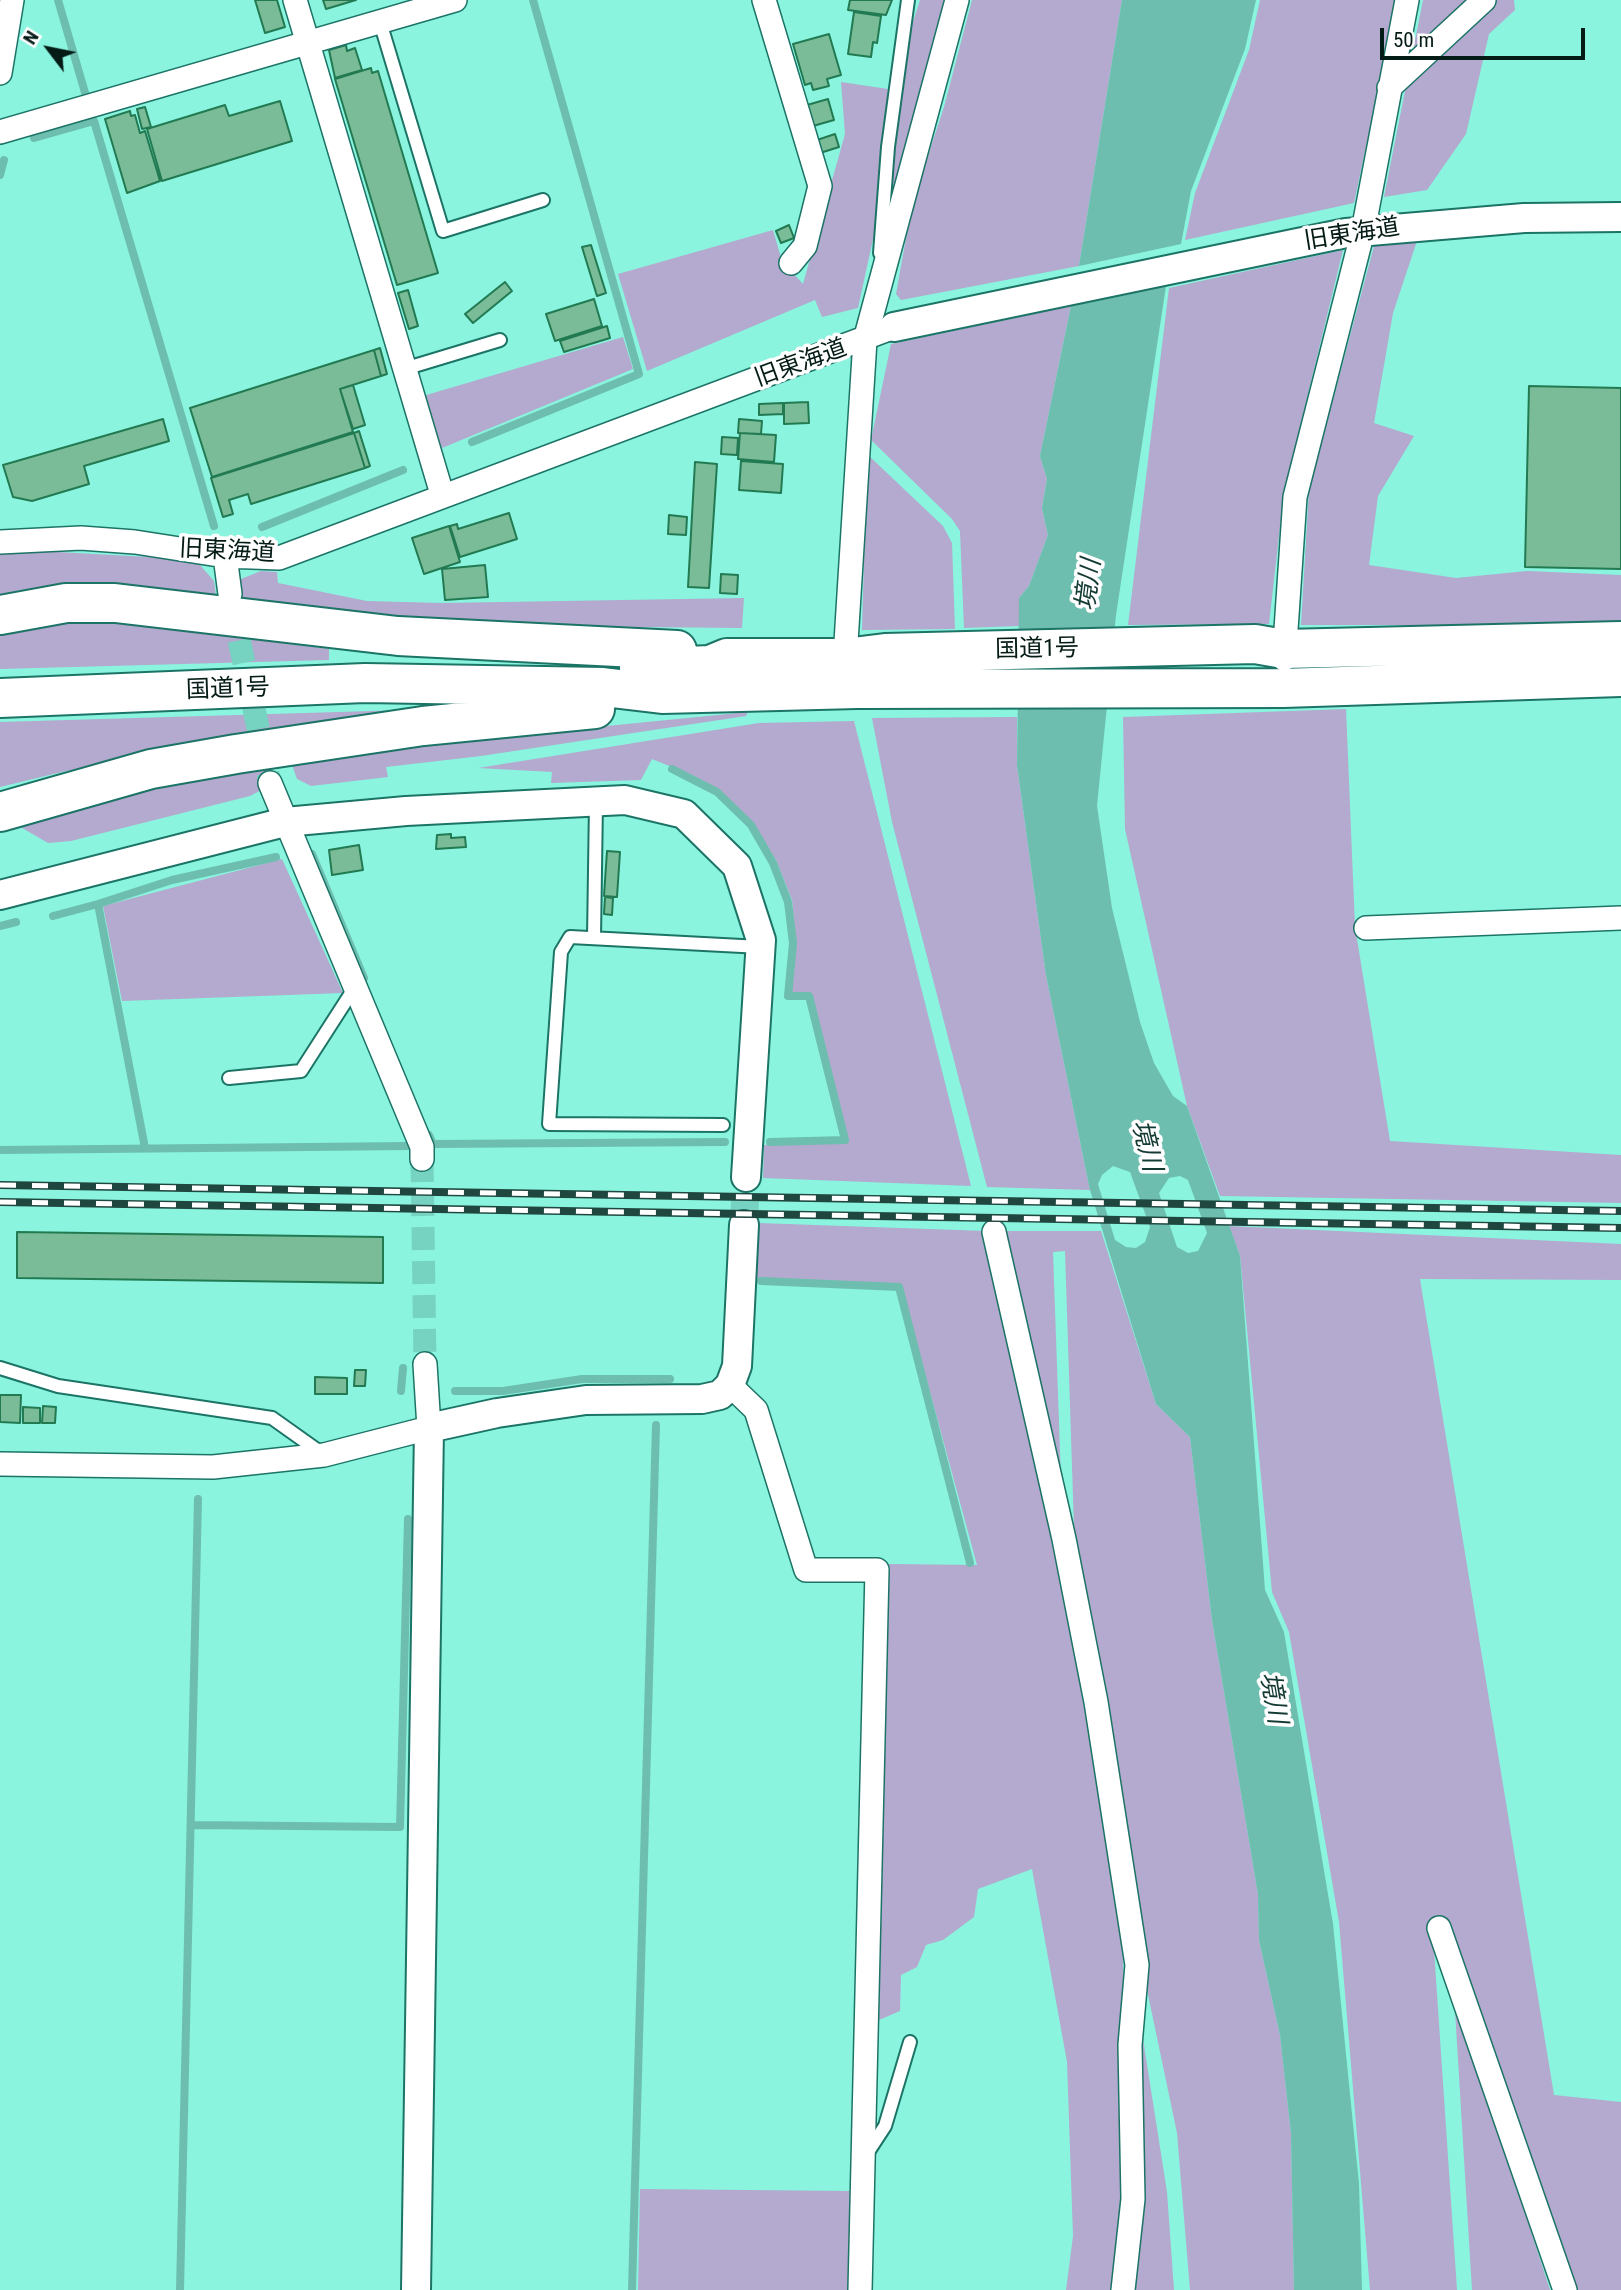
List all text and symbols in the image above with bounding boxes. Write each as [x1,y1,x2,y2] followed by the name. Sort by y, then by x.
[14,14,84,84] north arrow
[1383,14,1588,58] scale bar
[18,27,44,49] text: N
[1393,28,1434,52] text: 50 m
[1302,213,1402,257] street label: 旧東海道
[751,334,851,394] street label: 旧東海道
[178,535,276,569] street label: 旧東海道
[1071,557,1109,613] water label: 境川
[995,635,1079,665] street label: 国道1号
[186,674,270,706] street label: 国道1号
[1124,1117,1166,1175] water label: 境川
[1252,1670,1292,1726] water label: 境川

